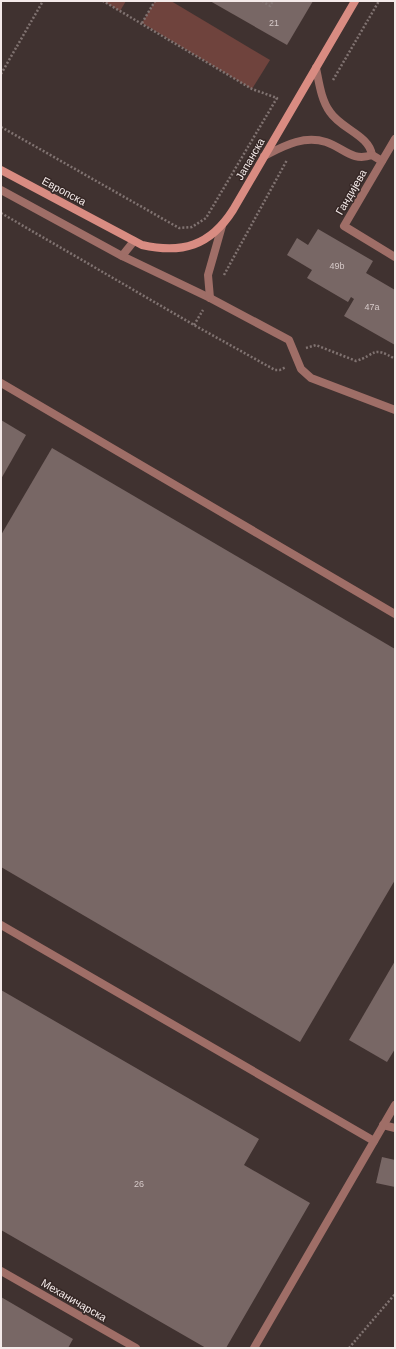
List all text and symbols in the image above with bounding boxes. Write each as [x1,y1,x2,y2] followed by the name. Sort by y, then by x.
[269,18,279,28] house number: 21
[233,135,267,182] street label: Јапанска
[333,166,369,217] street label: Гандијева
[40,174,89,208] street label: Европска
[329,261,345,271] house number: 49b
[364,302,380,312] house number: 47a
[134,1179,144,1189] house number: 26
[39,1276,110,1324] street label: Механичарска

